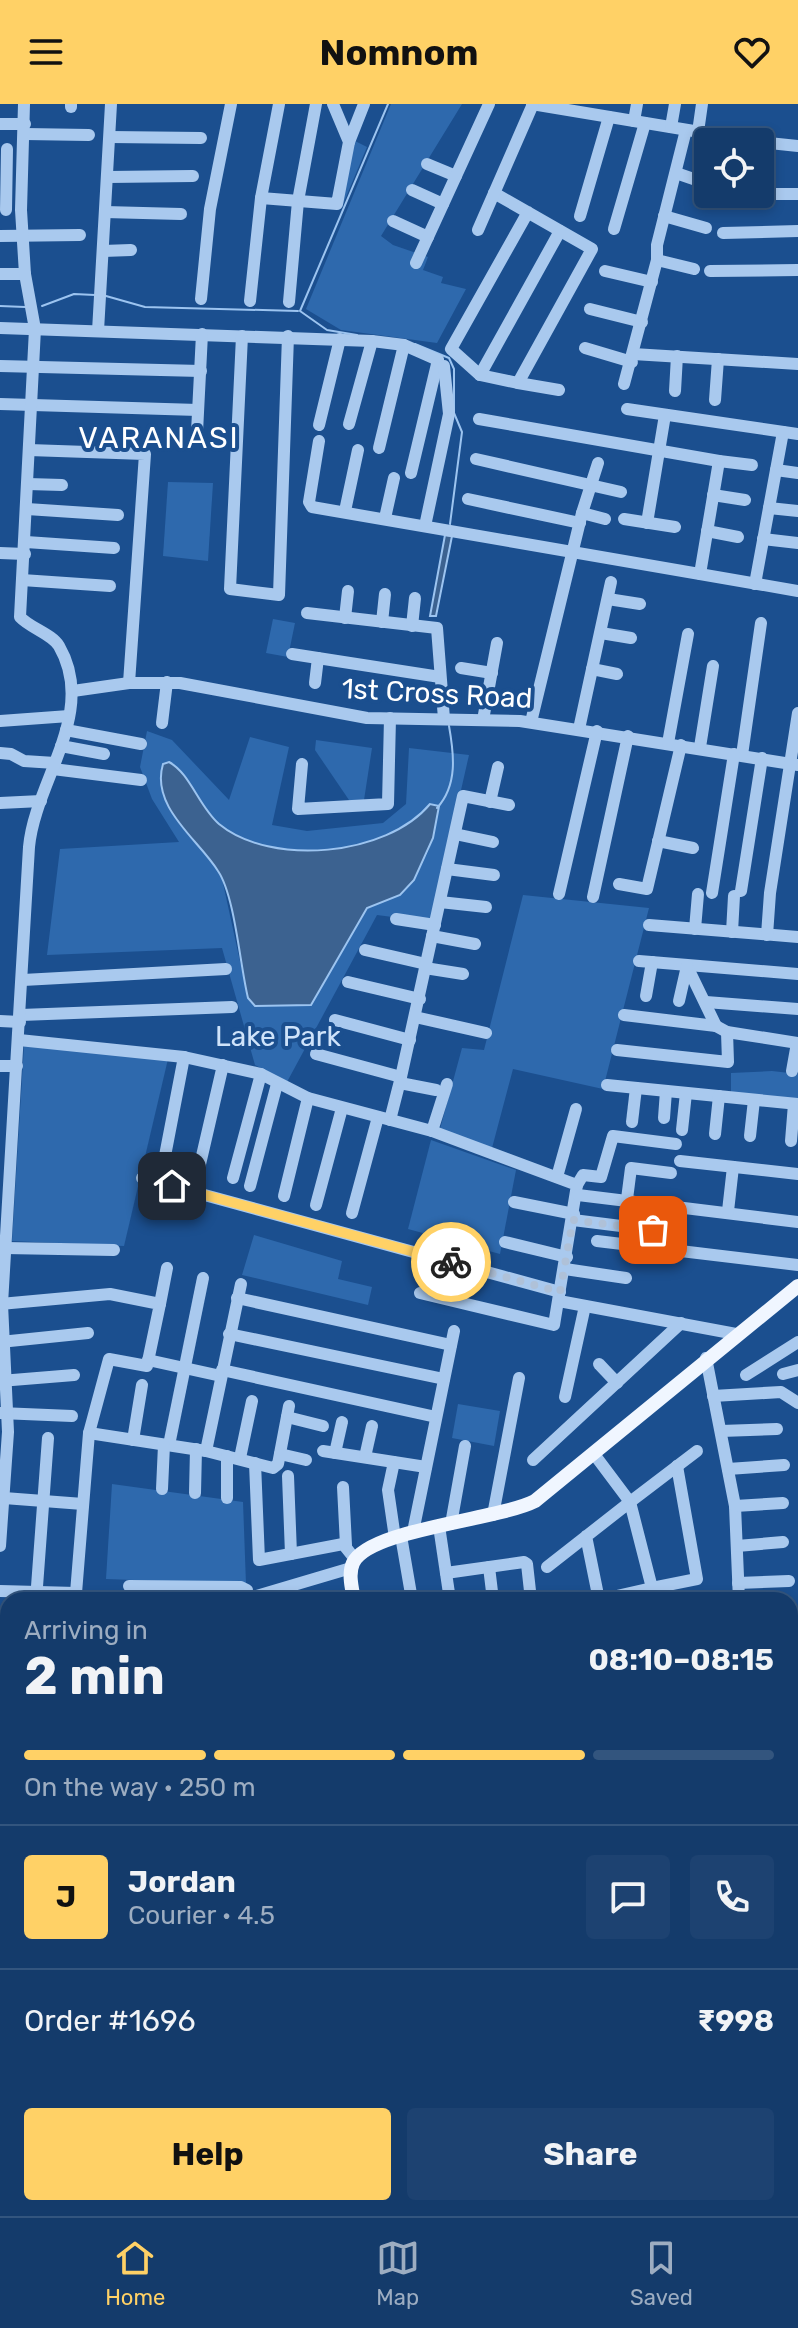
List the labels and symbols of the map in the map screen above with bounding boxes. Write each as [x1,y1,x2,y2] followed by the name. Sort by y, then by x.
[78,420,240,456] district label: VARANASI
[341,672,533,715] street label: 1st Cross Road
[215,1020,341,1053] park label: Lake Park
[138,1152,206,1220] pin
[619,1196,687,1264] pin
[411,1222,491,1302] courier

